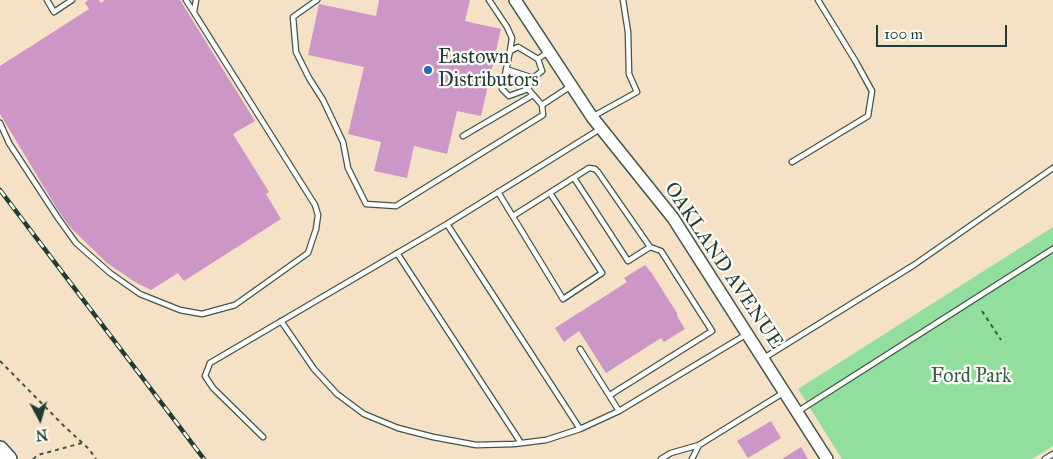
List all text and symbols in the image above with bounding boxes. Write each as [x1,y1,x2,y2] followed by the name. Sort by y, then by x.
[878,15,1009,47] scale bar
[884,25,923,43] text: 100 m
[438,46,539,93] place label: Eastown Distributors
[422,64,434,76] marker: Eastown Distributors
[658,178,788,354] street label: OAKLAND AVENUE
[931,365,1011,389] park label: Ford Park
[15,394,65,444] north arrow
[35,425,48,443] text: N

